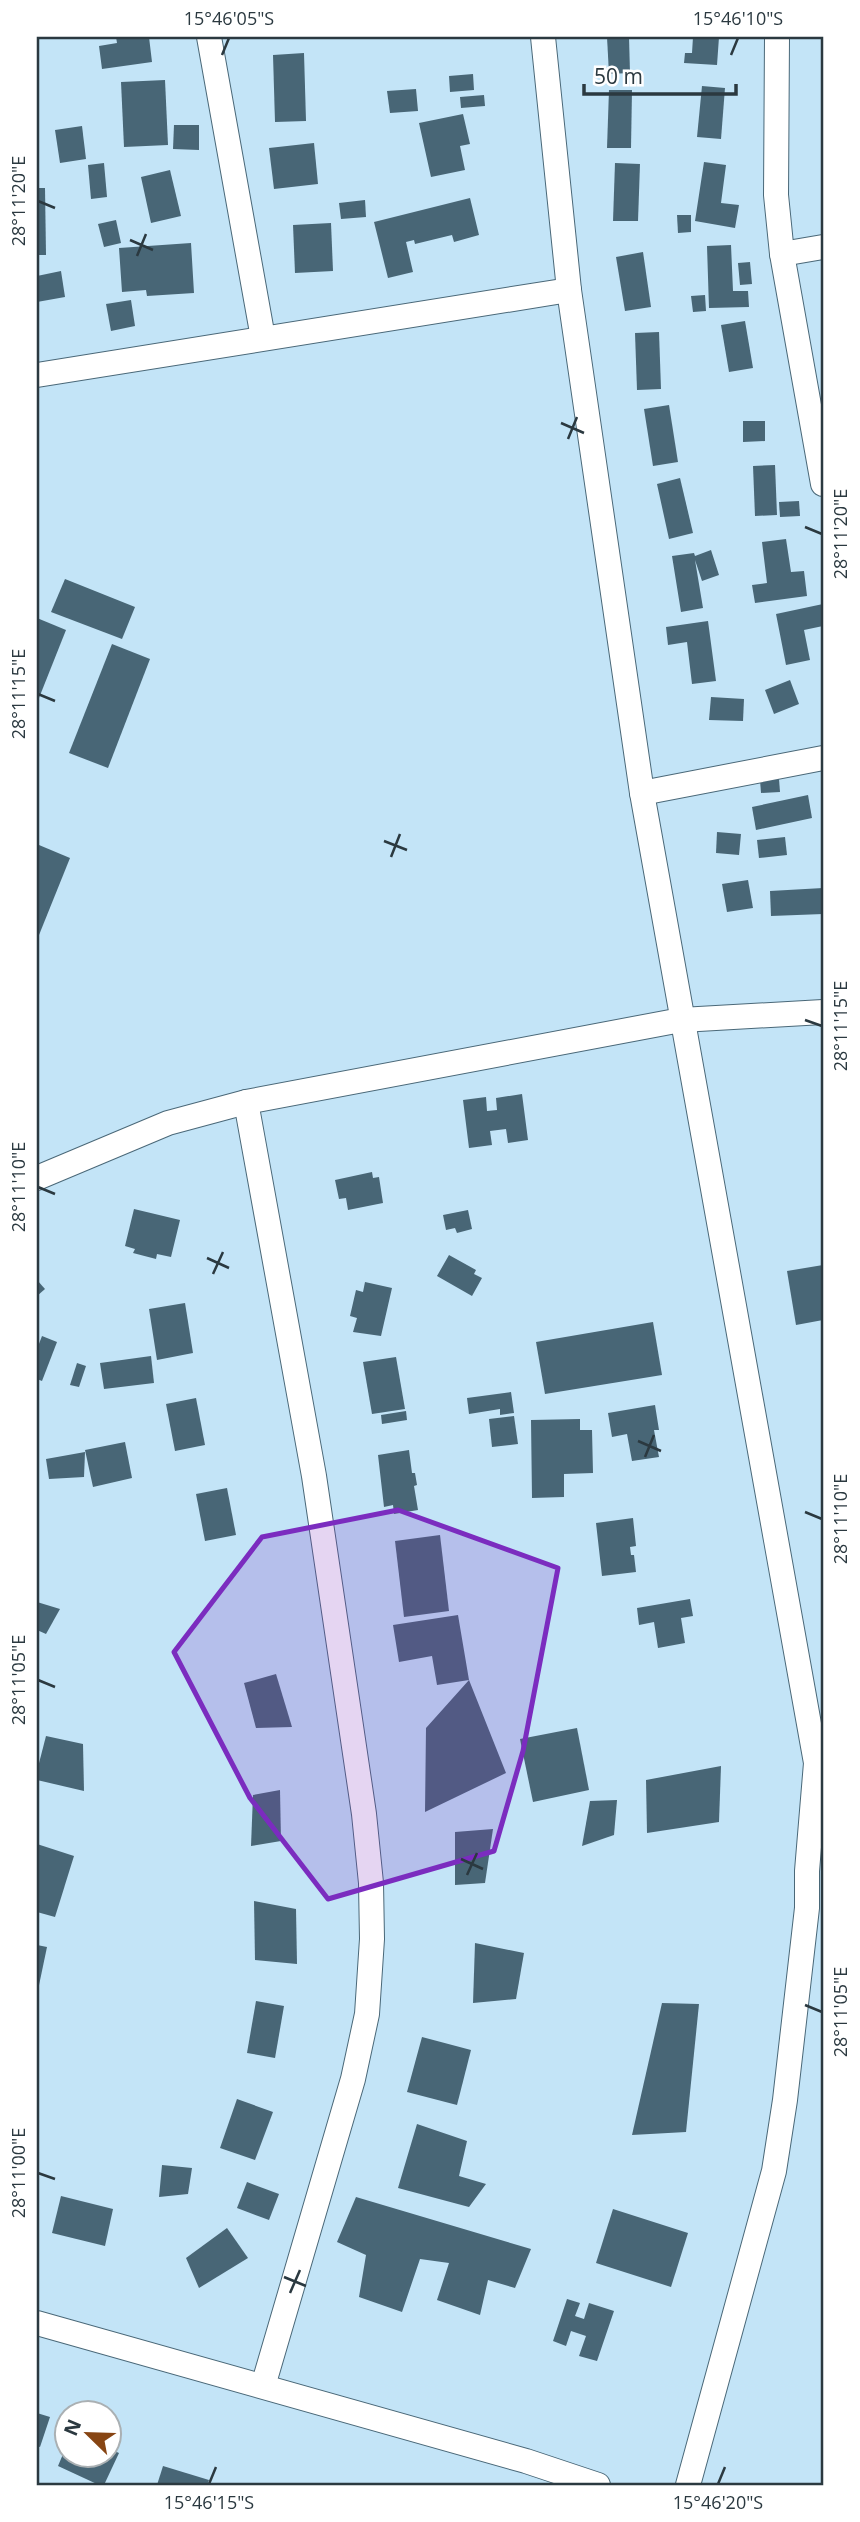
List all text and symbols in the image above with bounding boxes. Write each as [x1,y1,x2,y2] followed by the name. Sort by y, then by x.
[184,6,274,30] text: 15°46'05"S
[693,6,783,30] text: 15°46'10"S
[584,52,736,96] scale bar
[594,62,643,90] text: 50 m
[6,156,30,246] text: 28°11'20"E
[828,489,852,579] text: 28°11'20"E
[6,649,30,739] text: 28°11'15"E
[828,981,852,1071] text: 28°11'15"E
[6,1142,30,1232] text: 28°11'10"E
[828,1474,852,1564] text: 28°11'10"E
[6,1635,30,1725] text: 28°11'05"E
[828,1967,852,2057] text: 28°11'05"E
[6,2128,30,2218] text: 28°11'00"E
[52,2400,122,2470] north arrow
[57,2415,87,2440] text: N
[164,2490,254,2514] text: 15°46'15"S
[673,2490,763,2514] text: 15°46'20"S

